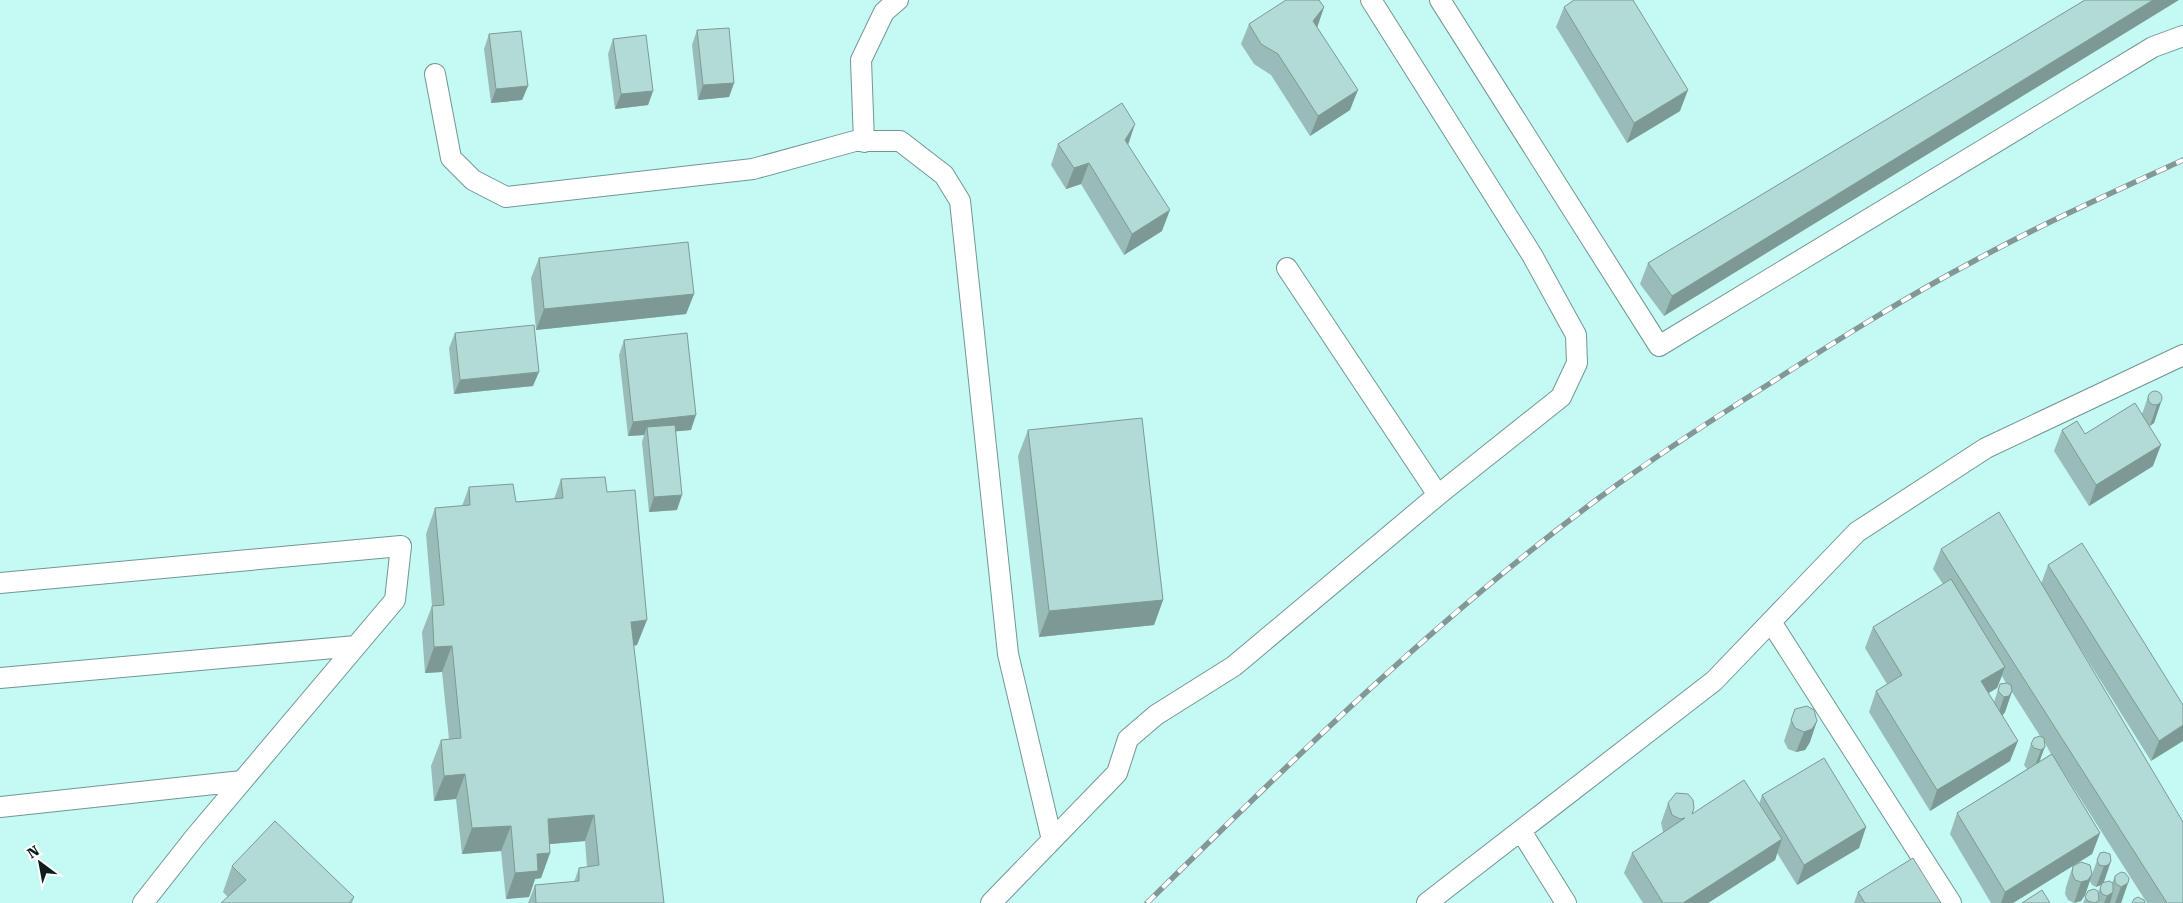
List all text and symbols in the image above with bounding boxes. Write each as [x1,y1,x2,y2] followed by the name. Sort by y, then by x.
[15,838,65,888] north arrow
[24,842,42,862] text: N

